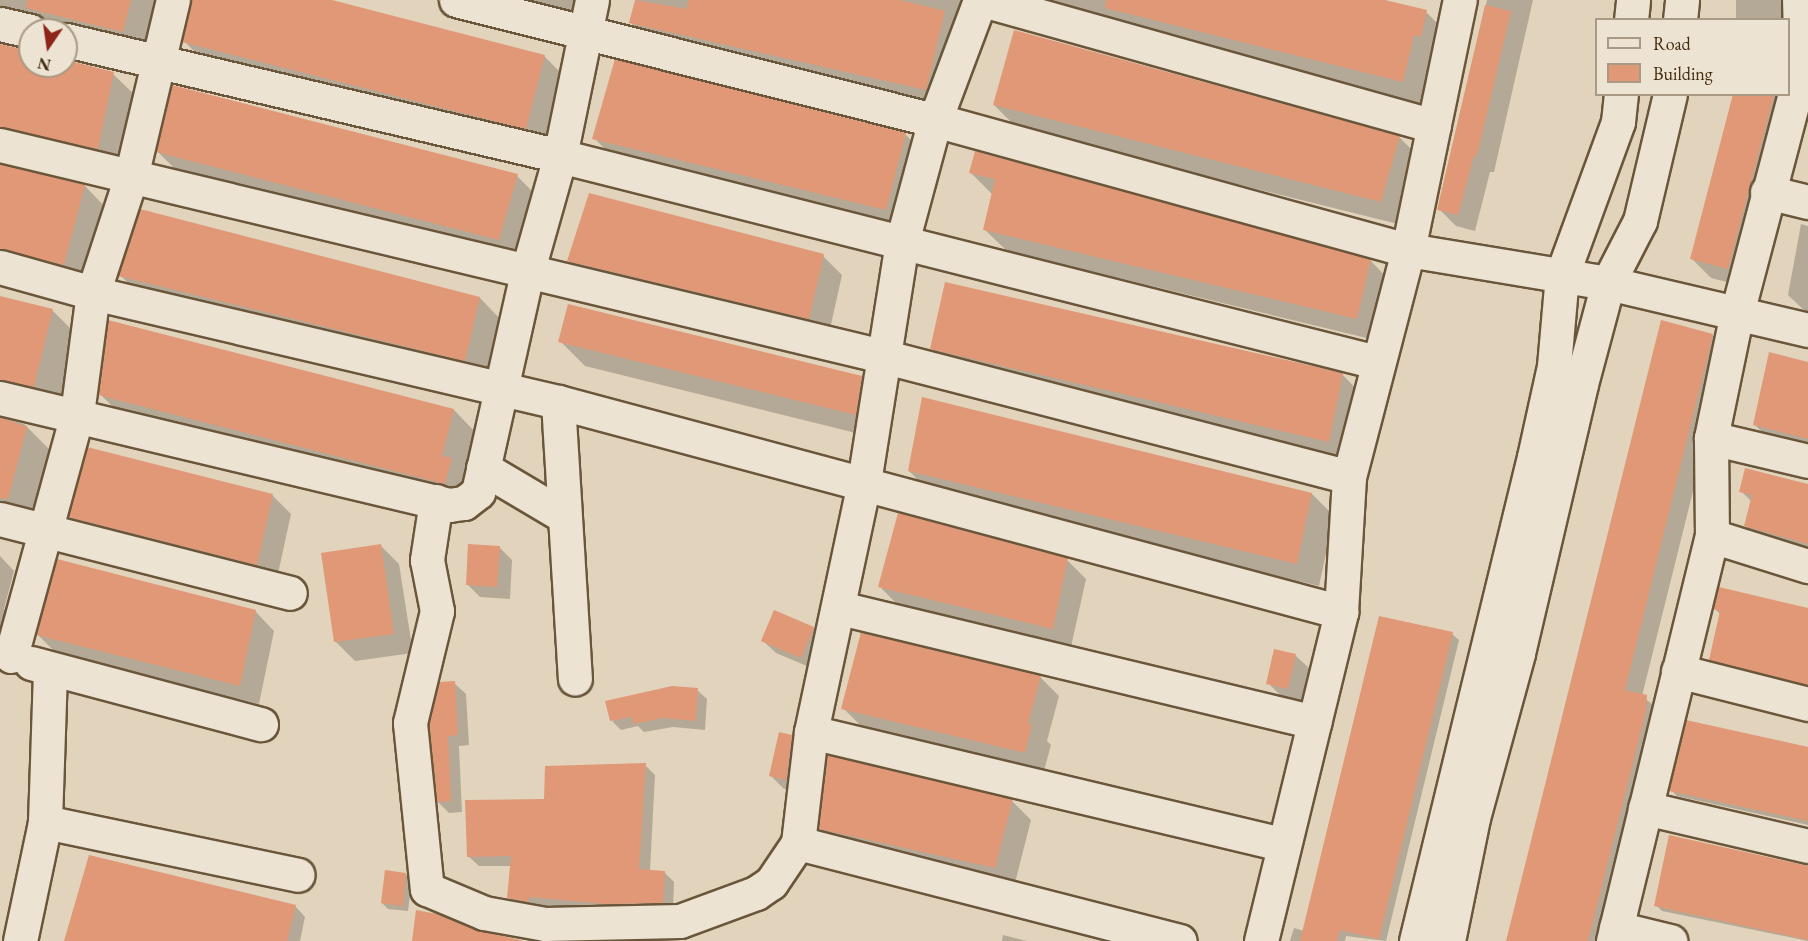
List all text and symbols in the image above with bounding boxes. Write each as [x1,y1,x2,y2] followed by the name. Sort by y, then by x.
[18,18,78,78] north arrow
[1595,18,1790,96] legend
[1653,32,1691,55] text: Road
[36,52,53,76] text: N
[1653,62,1713,85] text: Building

